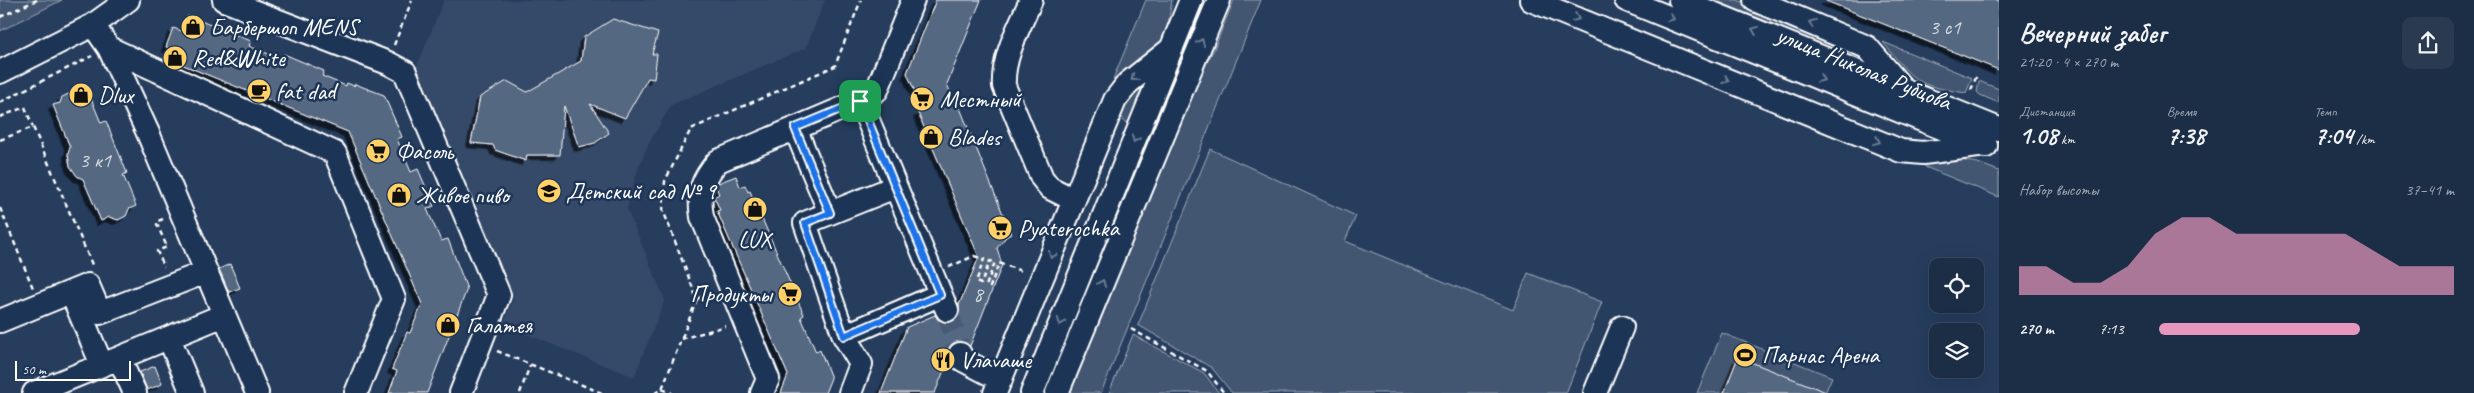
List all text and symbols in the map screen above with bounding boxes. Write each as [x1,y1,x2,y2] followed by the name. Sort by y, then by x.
[210,12,361,42] place label: Барбершоп MENS
[1571,12,1580,23] one-way arrow
[1666,12,1675,23] one-way arrow
[180,14,206,40] shop icon: Барбершоп MENS
[1929,14,1962,40] house number: 3 с1
[2019,15,2166,50] text: Вечерний забег
[2402,17,2454,69] button: share
[1808,18,1817,29] one-way arrow
[1770,19,1957,117] street label: улица Николая Рубцова
[1751,26,1760,37] one-way arrow
[1195,38,1206,47] one-way arrow
[192,43,287,73] place label: Red&White
[162,45,188,71] shop icon: Red&White
[2019,52,2118,72] text: 21:20 · 4 × 270 m
[1131,72,1140,81] one-way arrow
[1721,73,1730,84] one-way arrow
[1817,73,1825,83] one-way arrow
[276,76,339,106] place label: fat dad
[246,78,272,104] cafe icon: fat dad
[98,80,135,110] place label: Dlux
[839,80,881,122] pin
[68,82,94,108] shop icon: Dlux
[940,84,1023,114] place label: Местный
[909,86,935,112] supermarket icon: Местный
[846,87,874,115] icon: arrive
[2019,103,2075,120] text: Дистанция
[2167,103,2196,120] text: Время
[2314,103,2337,120] text: Темп
[2019,120,2058,152] text: 1.08
[2167,120,2205,152] text: 7:38
[2314,120,2353,152] text: 7:04
[948,122,1002,152] place label: Blades
[918,124,944,150] shop icon: Blades
[2058,131,2075,148] text: km
[2353,131,2375,148] text: /km
[1131,134,1142,143] one-way arrow
[1872,134,1881,145] one-way arrow
[396,136,455,166] place label: Фасоль
[365,138,391,164] supermarket icon: Фасоль
[79,147,112,173] house number: 3 к1
[566,176,718,206] place label: Детский сад № 9
[536,178,562,204] school or university icon: Детский сад № 9
[416,180,511,210] place label: Живое пиво
[2019,180,2098,200] text: Набор высоты
[2405,180,2454,200] text: 37–41 m
[386,182,412,208] shop icon: Живое пиво
[742,196,768,222] shop icon: LUX
[1018,213,1121,243] place label: Pyaterochka
[987,215,1013,241] supermarket icon: Pyaterochka
[738,224,774,254] place label: LUX
[1047,250,1058,259] one-way arrow
[1929,258,1984,378] map controls
[1929,258,1984,313] button: locate
[690,279,774,309] place label: Продукты
[1096,279,1106,288] one-way arrow
[777,281,803,307] supermarket icon: Продукты
[973,281,985,307] house number: 8
[466,310,534,340] place label: Галатея
[435,312,461,338] shop icon: Галатея
[1057,317,1067,326] one-way arrow
[2019,319,2054,339] text: 270 m
[2099,319,2124,339] text: 7:13
[1929,323,1984,378] button: layers
[1762,340,1881,370] place label: Парнас Арена
[1732,342,1758,368] sports icon: Парнас Арена
[960,345,1033,375] place label: Vлаvаше
[930,347,956,373] restaurant icon: Vлаvаше
[15,358,131,381] scale bar
[22,361,46,378] text: 50 m

